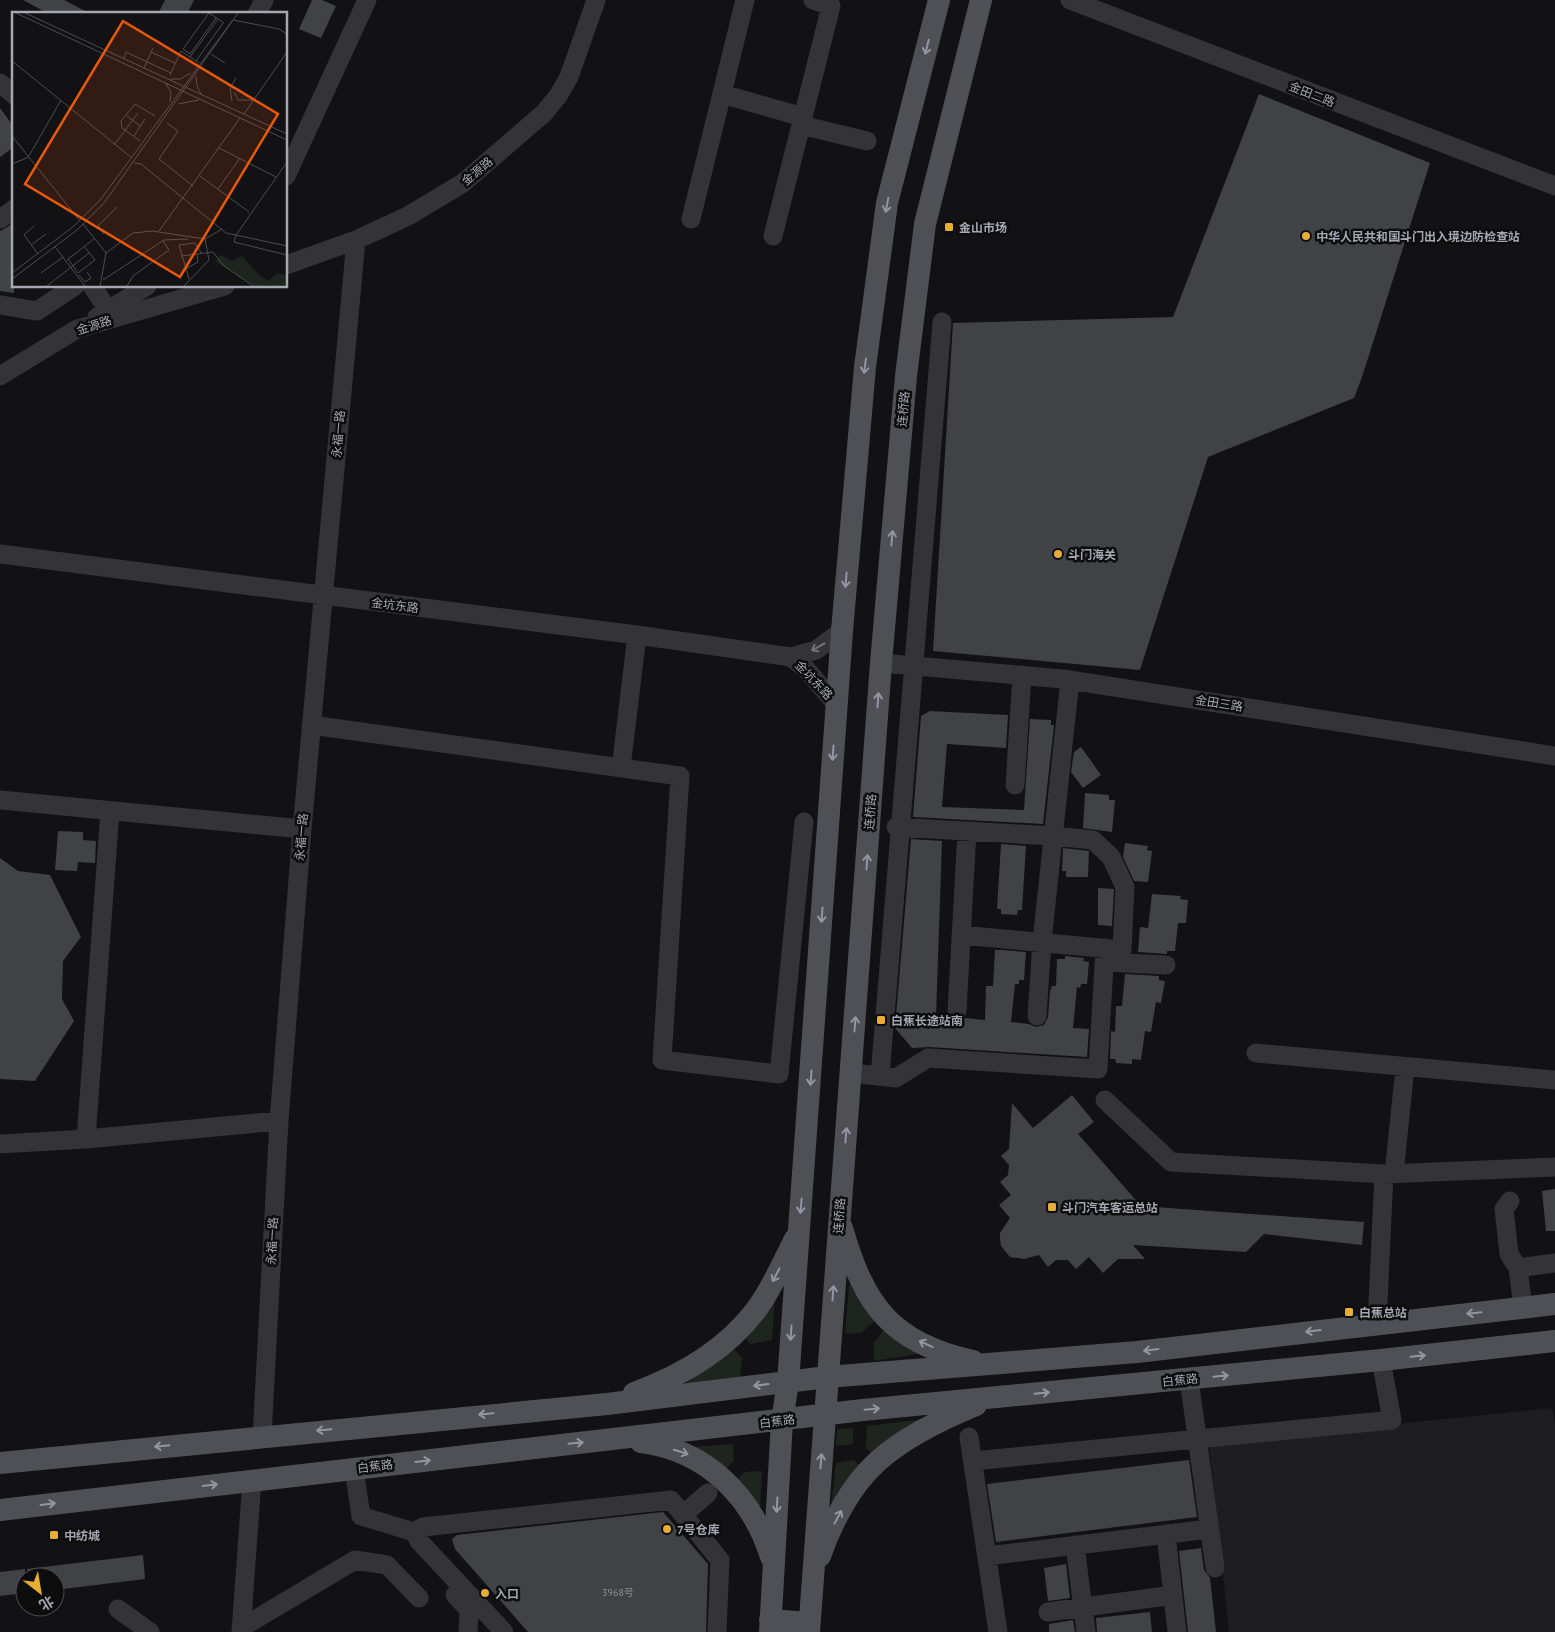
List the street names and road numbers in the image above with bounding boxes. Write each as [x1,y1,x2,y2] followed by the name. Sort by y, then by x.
[1287,78,1337,110] street label: 金田二路
[458,154,496,188] street label: 金源路
[75,312,113,338] street label: 金源路
[894,390,912,428] street label: 连桥路
[328,409,348,459] street label: 永福一路
[370,595,420,615] street label: 金坑东路
[792,657,836,703] street label: 金坑东路
[1194,692,1244,714] street label: 金田三路
[861,794,879,830] street label: 连桥路
[291,812,311,862] street label: 永福一路
[830,1198,848,1234] street label: 连桥路
[263,1217,281,1265] street label: 永福一路
[1161,1371,1199,1389] street label: 白蕉路
[758,1411,796,1431] street label: 白蕉路
[356,1456,394,1476] street label: 白蕉路

